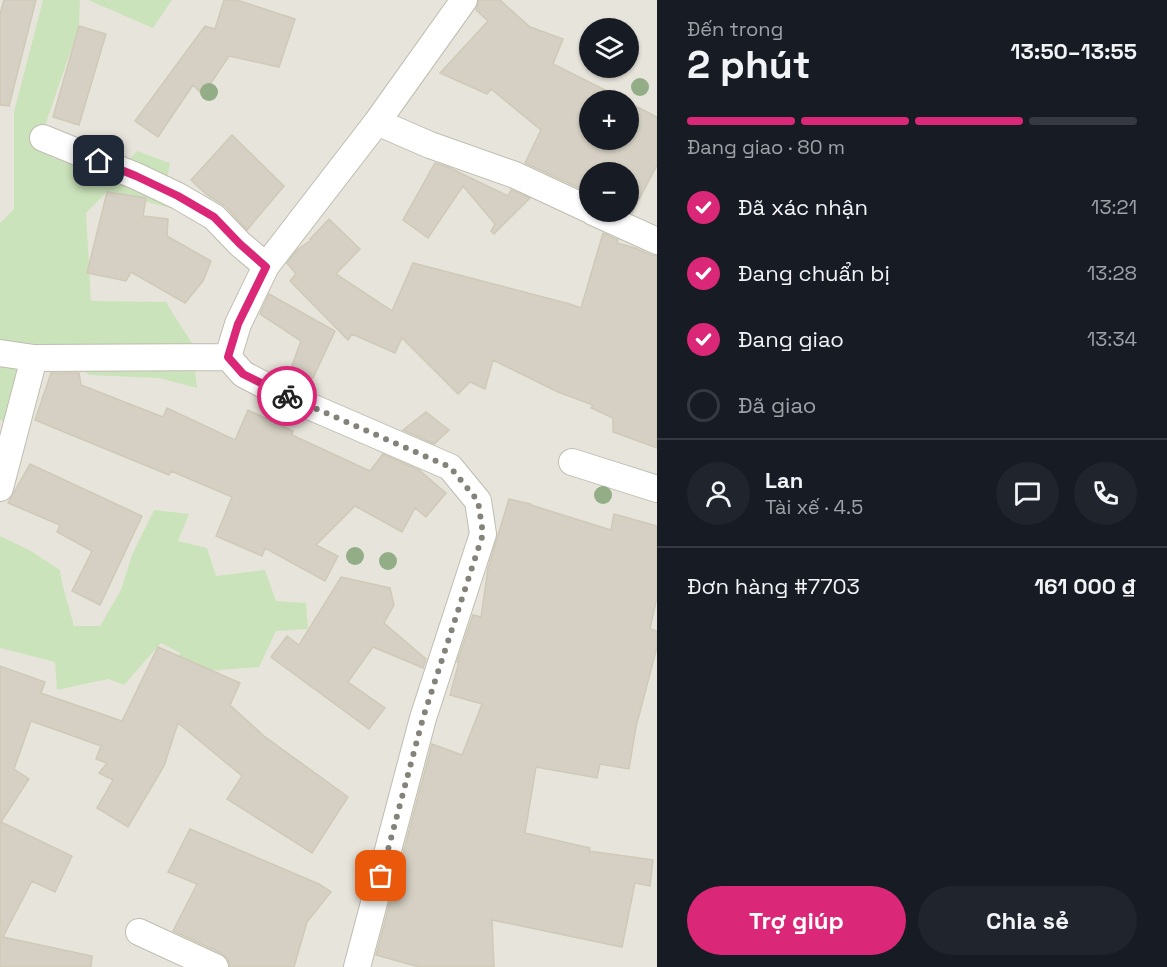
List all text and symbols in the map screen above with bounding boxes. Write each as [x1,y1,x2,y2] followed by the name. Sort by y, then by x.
[687,16,783,42] text: Đến trong
[579,18,639,222] map controls
[579,18,639,78] button: layers
[1011,37,1137,65] text: 13:50–13:55
[687,40,810,89] text: 2 phút
[579,90,639,150] button: +
[687,134,845,160] text: Đang giao · 80 m
[73,135,124,186] pin
[82,144,115,177] icon: home
[579,162,639,222] button: −
[687,191,720,224] icon: check
[738,193,868,221] text: Đã xác nhận
[1091,194,1137,220] text: 13:21
[687,257,720,290] icon: check
[738,259,890,287] text: Đang chuẩn bị
[1087,260,1137,286] text: 13:28
[687,323,720,356] icon: check
[738,325,844,353] text: Đang giao
[1087,326,1137,352] text: 13:34
[257,366,317,426] courier
[271,380,304,413] icon: bike
[738,391,816,419] text: Đã giao
[687,462,750,525] button: person
[996,462,1059,525] button: chat
[1074,462,1137,525] button: phone
[765,466,803,494] text: Lan
[765,494,863,520] text: Tài xế · 4.5
[687,572,860,600] text: Đơn hàng #7703
[1034,572,1137,600] text: 161 000 ₫
[355,850,406,901] pin
[364,859,397,892] icon: bag
[687,886,906,955] button: Trợ giúp
[918,886,1137,955] button: Chia sẻ

